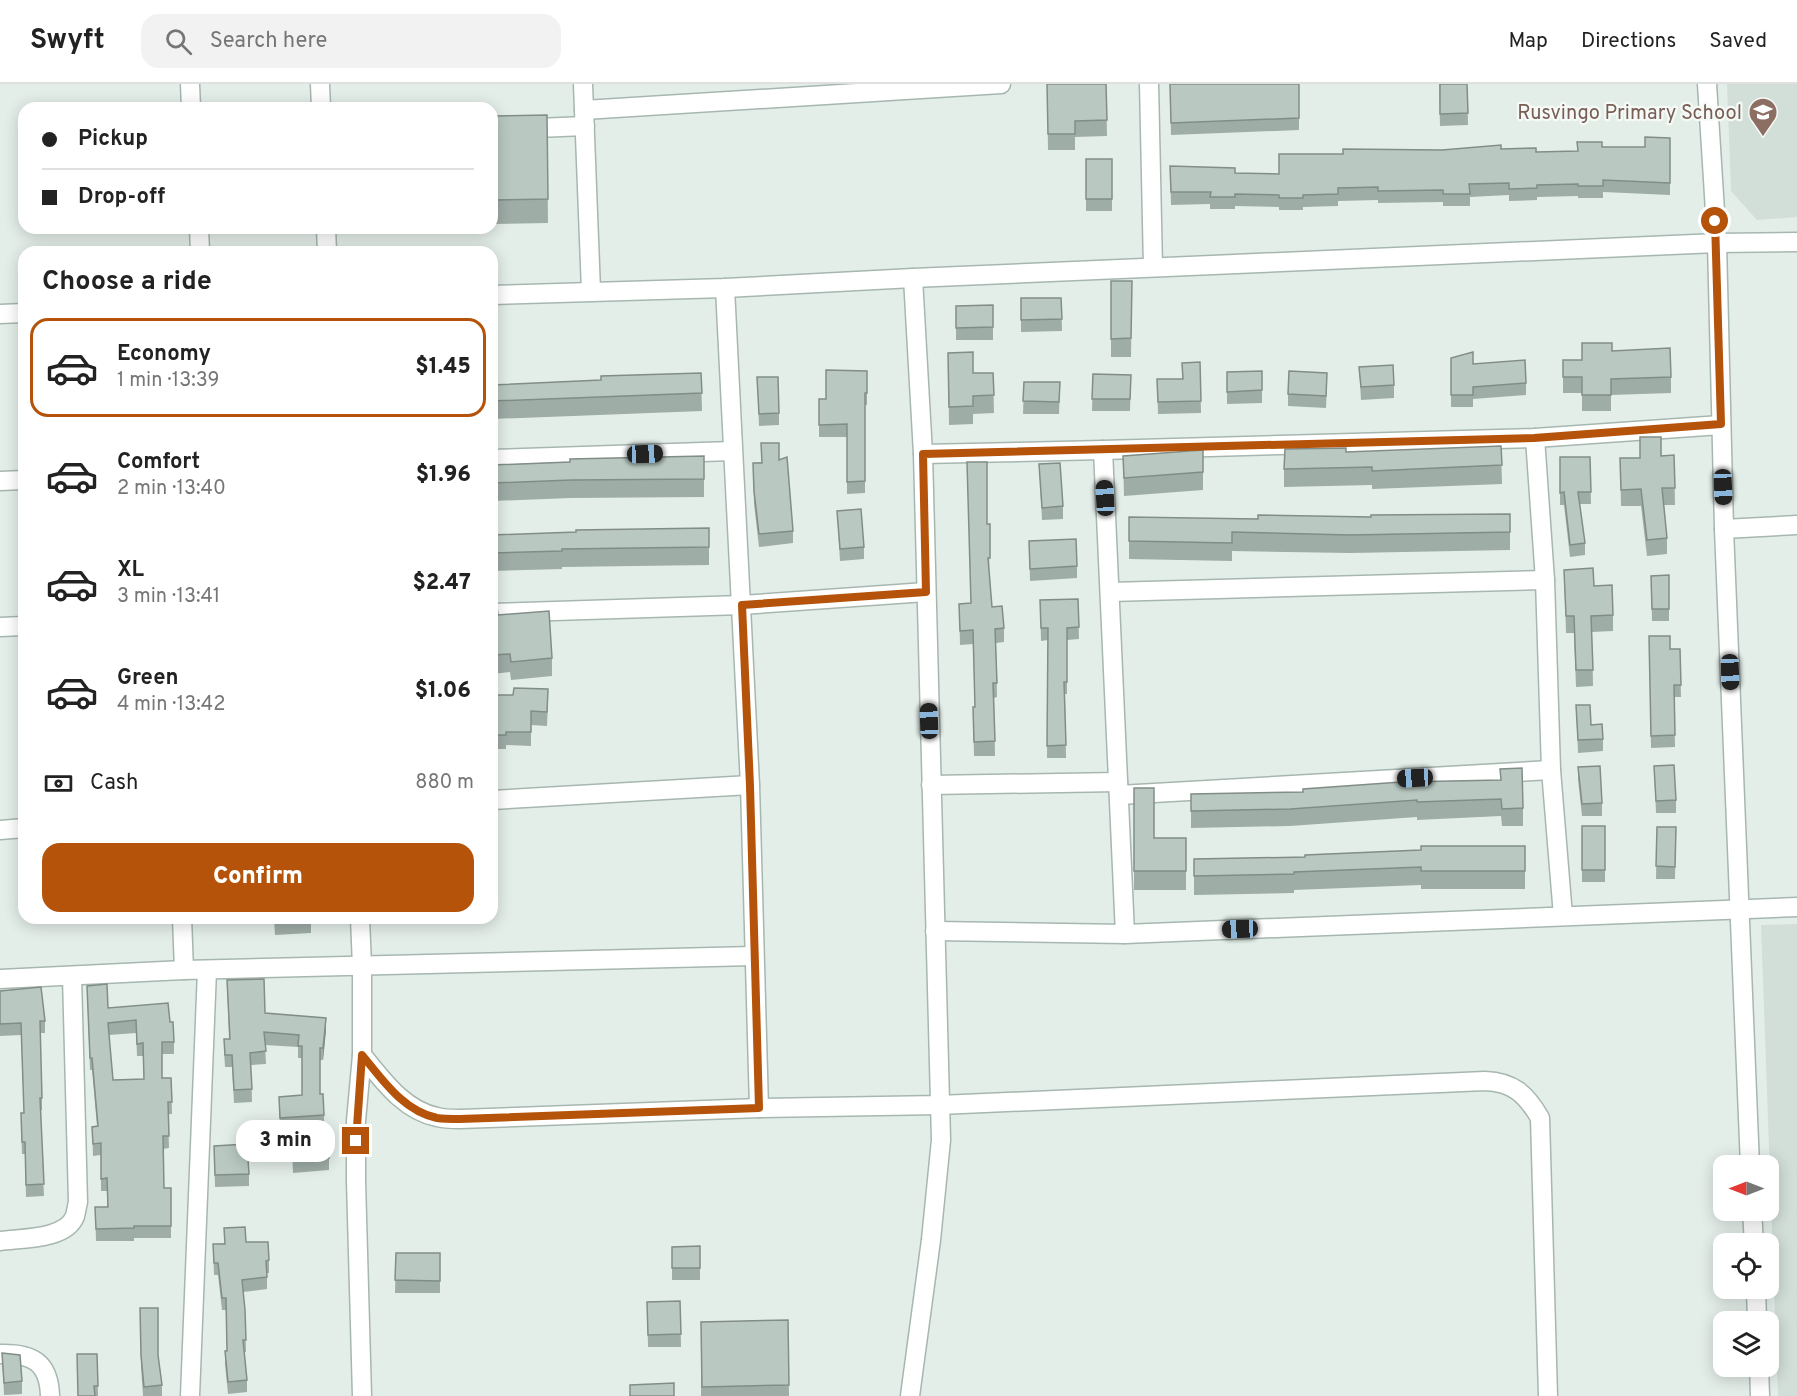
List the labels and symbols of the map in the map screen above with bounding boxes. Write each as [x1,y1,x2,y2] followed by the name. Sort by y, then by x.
[1747,96,1779,138] school or university icon: Rusvingo Primary School
[1517,101,1742,127] place label: Rusvingo Primary School
[1701,207,1728,234] route start
[627,444,663,464] car
[1713,469,1733,505] car
[1095,480,1115,516] car
[1720,654,1740,690] car
[919,703,939,739] car
[1397,768,1433,788] car
[1222,919,1258,939] car
[236,1120,335,1162] callout: 3 min
[342,1127,369,1154] route end
[1713,1155,1779,1221] north arrow

